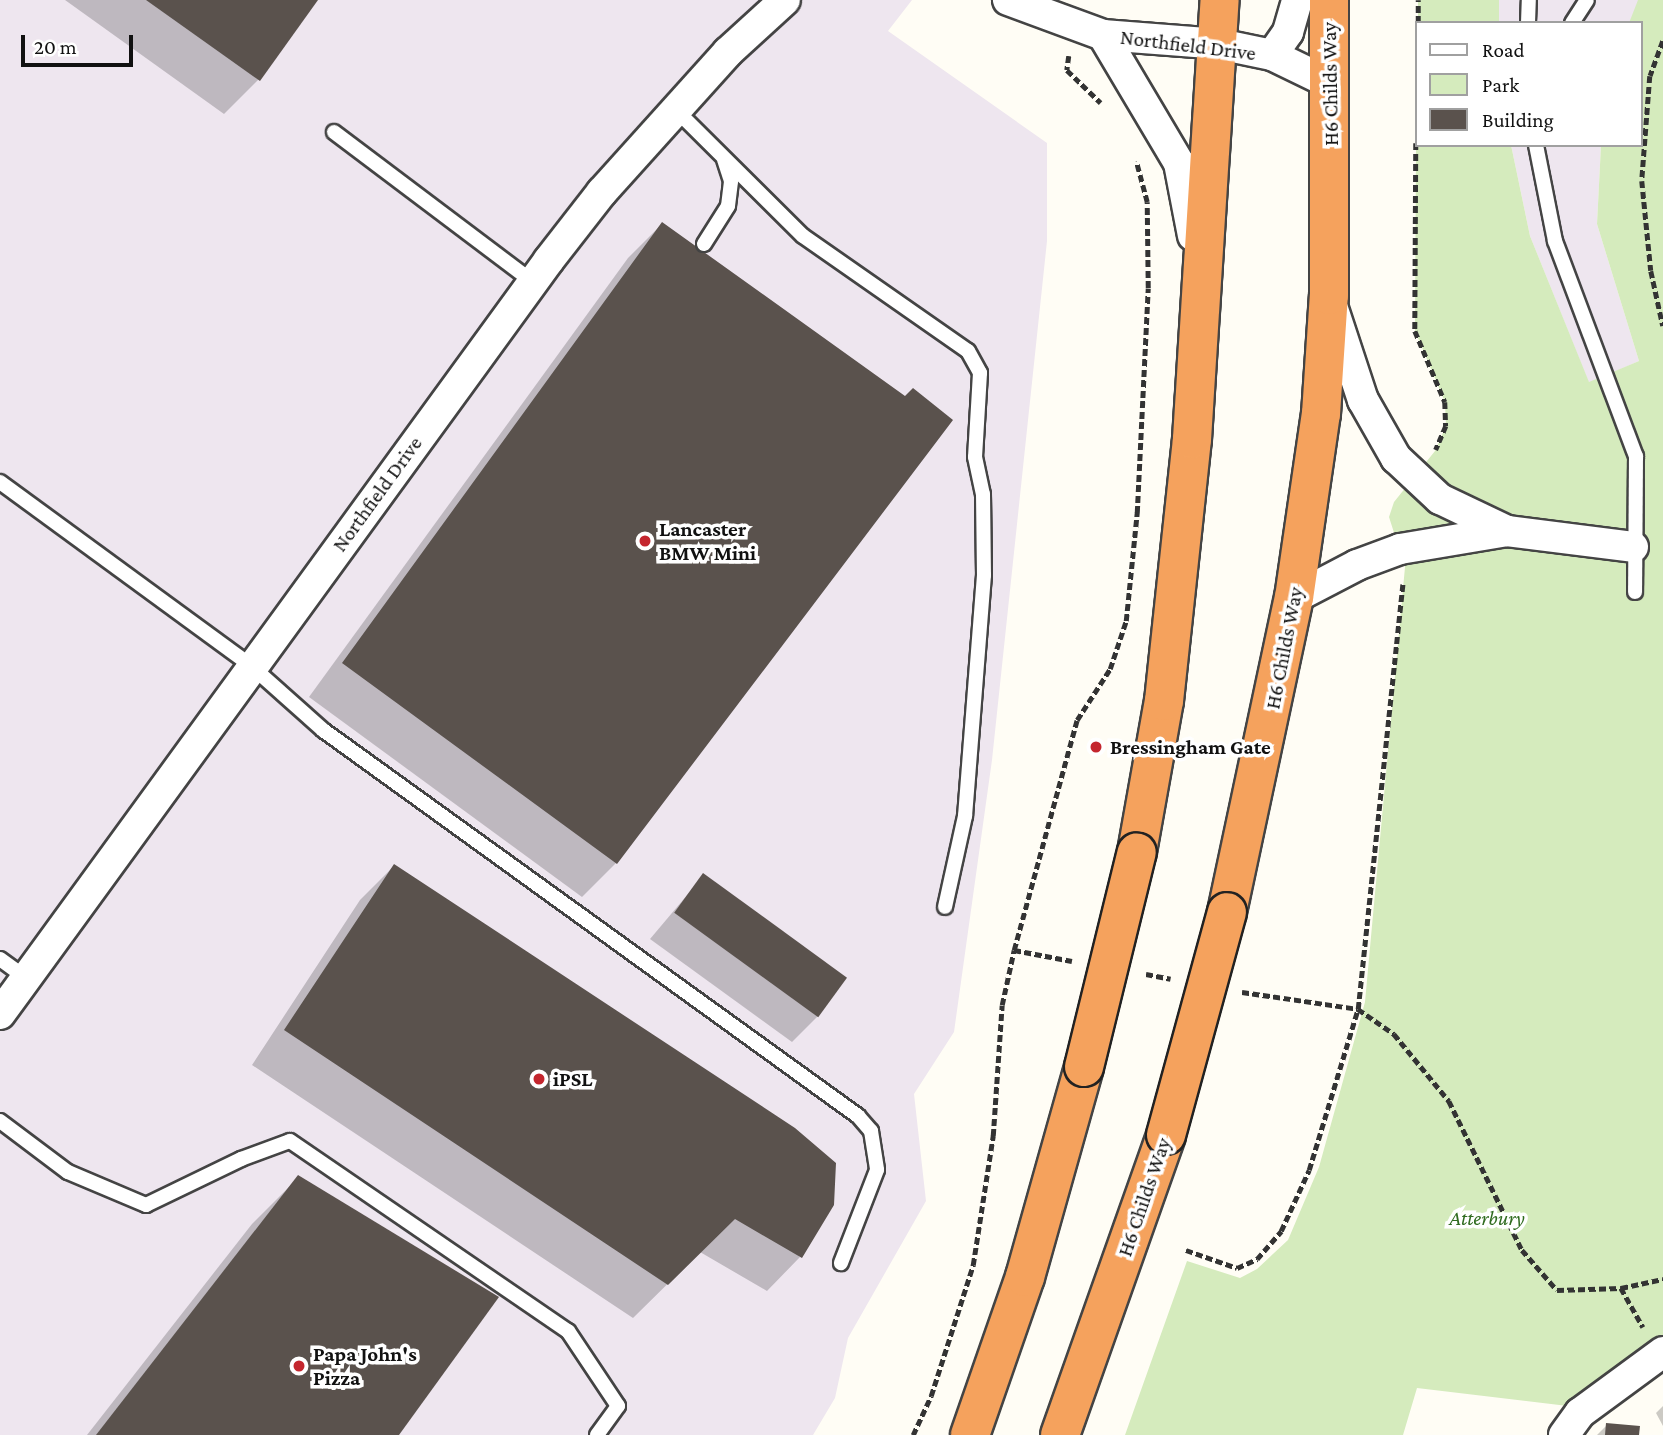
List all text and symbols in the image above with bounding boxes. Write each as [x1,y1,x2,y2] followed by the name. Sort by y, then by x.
[24,21,136,65] scale bar
[1414,21,1642,147] legend
[1316,22,1344,146] street label: H6 Childs Way
[1119,24,1257,66] street label: Northfield Drive
[34,35,77,59] text: 20 m
[1482,38,1525,62] text: Road
[1482,73,1519,97] text: Park
[1482,108,1554,132] text: Building
[327,431,427,557] street label: Northfield Drive
[659,516,756,566] place label: Lancaster BMW Mini
[637,533,653,549] marker: Lancaster BMW Mini
[1260,585,1308,711] street label: H6 Childs Way
[1110,734,1271,760] place label: Bressingham Gate
[1088,739,1104,755] marker: Bressingham Gate
[553,1066,593,1092] place label: iPSL
[531,1071,547,1087] marker: iPSL
[1112,1134,1176,1260] street label: H6 Childs Way
[1449,1205,1525,1231] park label: Atterbury
[313,1341,417,1391] place label: Papa John's Pizza
[291,1358,307,1374] marker: Papa John's Pizza

